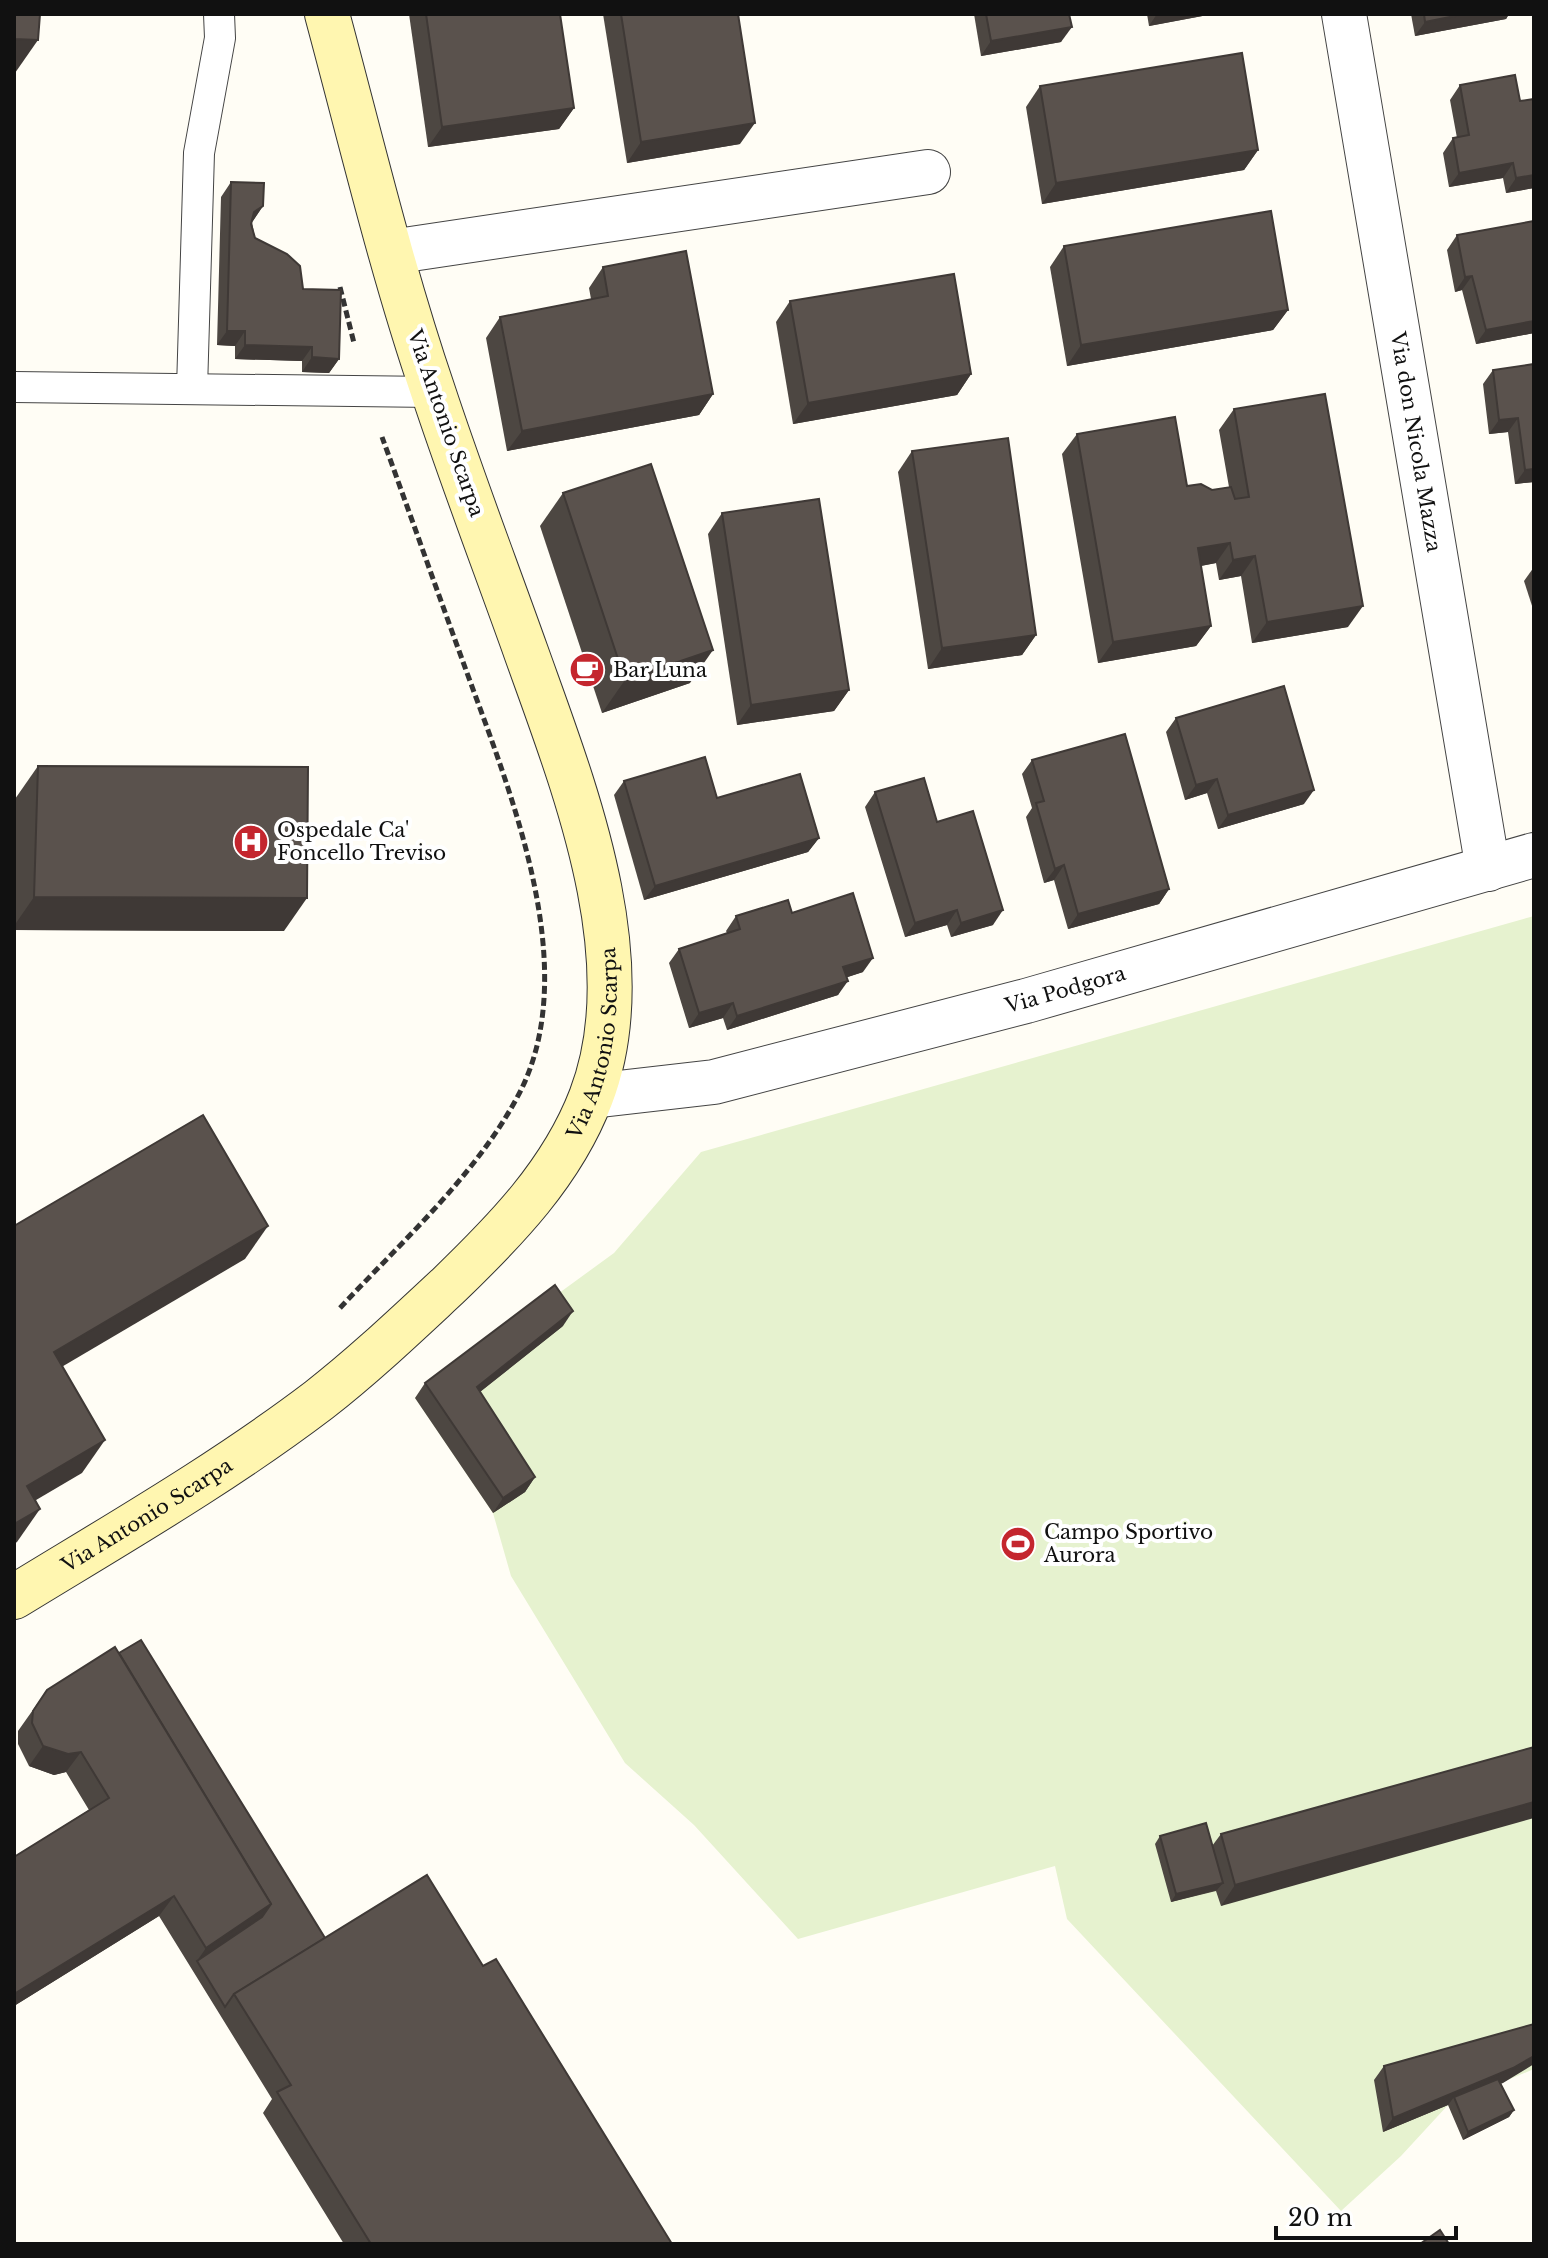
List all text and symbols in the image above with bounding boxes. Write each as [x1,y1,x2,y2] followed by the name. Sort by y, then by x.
[402,325,490,521] street label: Via Antonio Scarpa
[1386,329,1447,555] street label: Via don Nicola Mazza
[568,651,606,689] cafe icon: Bar Luna
[613,658,708,682] place label: Bar Luna
[277,818,446,865] place label: Ospedale Ca' Foncello Treviso
[232,823,270,861] hospital icon: Ospedale Ca' Foncello Treviso
[561,946,622,1144] street label: Via Antonio Scarpa
[1001,961,1129,1018] street label: Via Podgora
[56,1452,237,1578] street label: Via Antonio Scarpa
[1043,1520,1213,1567] place label: Campo Sportivo Aurora
[999,1525,1037,1563] sports icon: Campo Sportivo Aurora
[1276,2190,1456,2240] scale bar
[1288,2203,1353,2232] text: 20 m

